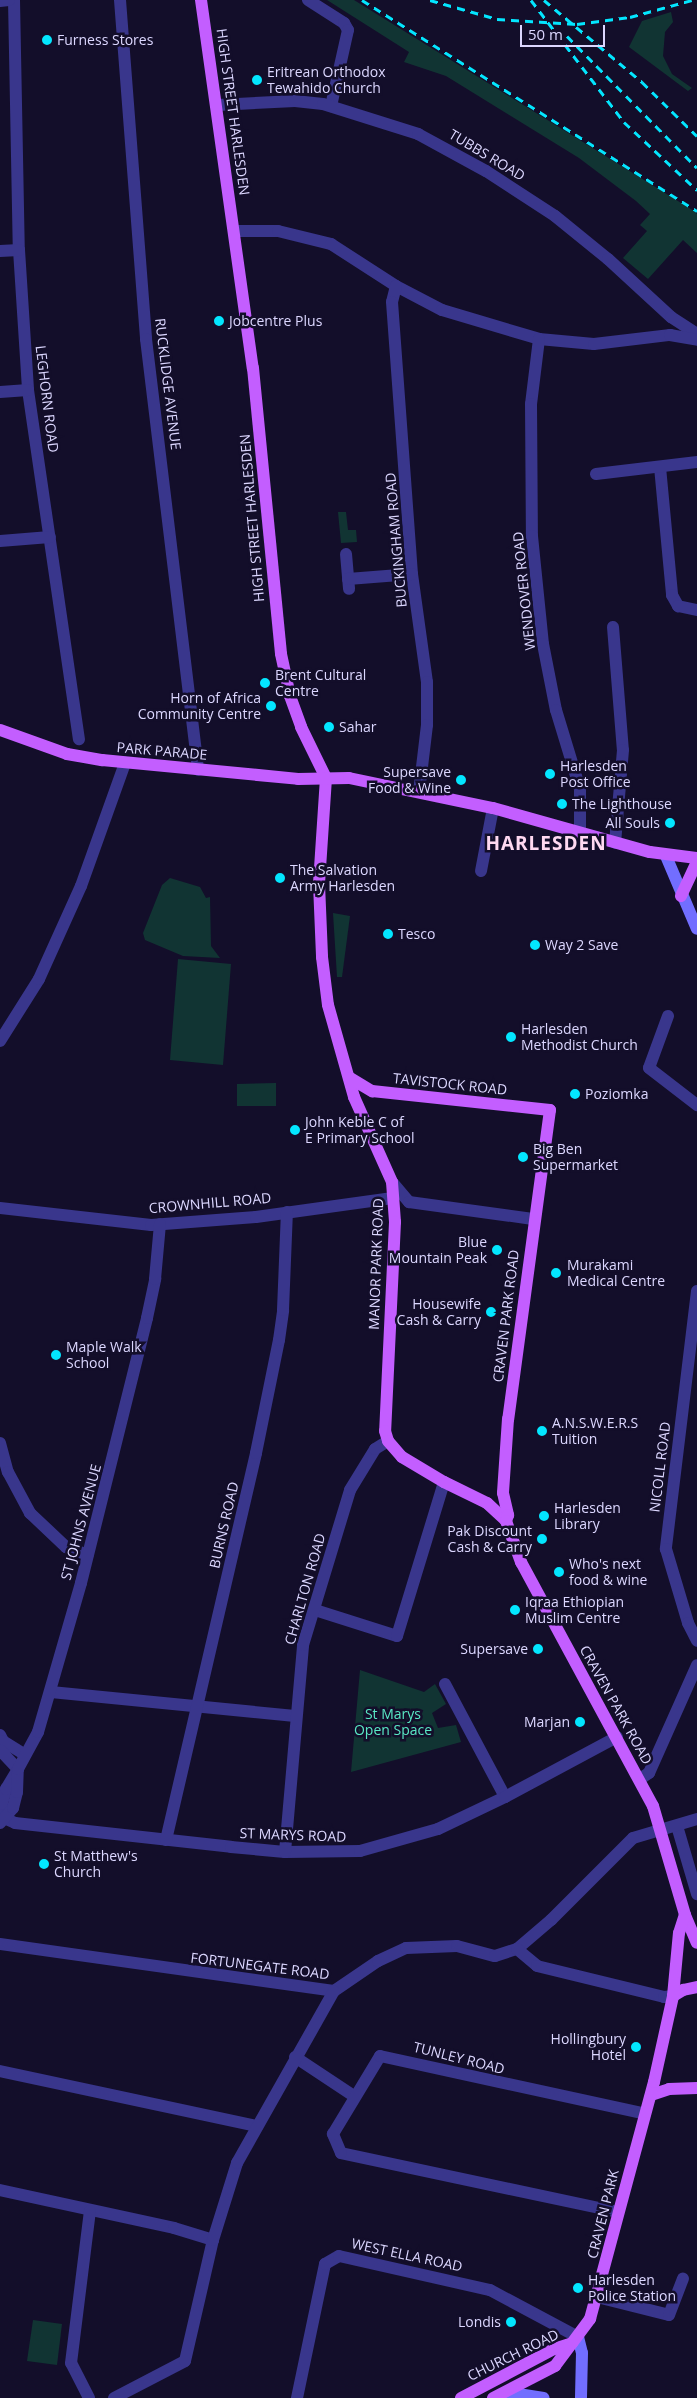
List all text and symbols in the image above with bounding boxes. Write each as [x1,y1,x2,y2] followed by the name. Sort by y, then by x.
[522,15,607,47] scale bar
[528,24,563,44] text: 50 m
[213,27,253,197] street label: HIGH STREET HARLESDEN
[57,32,153,48] place label: Furness Stores
[41,34,53,46] marker: Furness Stores
[267,64,386,96] place label: Eritrean Orthodox Tewahido Church
[251,74,263,86] marker: Eritrean Orthodox Tewahido Church
[446,126,528,184] street label: TUBBS ROAD
[229,313,322,329] place label: Jobcentre Plus
[213,315,225,327] marker: Jobcentre Plus
[152,317,184,451] street label: RUCKLIDGE AVENUE
[32,344,62,454] street label: LEGHORN ROAD
[236,433,268,603] street label: HIGH STREET HARLESDEN
[382,472,410,608] street label: BUCKINGHAM ROAD
[509,531,539,651] street label: WENDOVER ROAD
[275,667,366,700] place label: Brent Cultural Centre
[259,677,271,689] marker: Brent Cultural Centre
[138,690,261,722] place label: Horn of Africa Community Centre
[265,700,277,712] marker: Horn of Africa Community Centre
[339,719,377,735] place label: Sahar
[323,721,335,733] marker: Sahar
[116,739,208,763] street label: PARK PARADE
[560,758,631,790] place label: Harlesden Post Office
[368,764,451,796] place label: Supersave Food & Wine
[544,768,556,780] marker: Harlesden Post Office
[455,774,467,786] marker: Supersave Food & Wine
[572,796,672,812] place label: The Lighthouse
[556,798,568,810] marker: The Lighthouse
[606,815,660,831] place label: All Souls
[664,817,676,829] marker: All Souls
[484,833,608,855] district label: HARLESDEN
[290,862,395,894] place label: The Salvation Army Harlesden
[274,872,286,884] marker: The Salvation Army Harlesden
[398,926,435,942] place label: Tesco
[382,928,394,940] marker: Tesco
[545,937,618,953] place label: Way 2 Save
[529,939,541,951] marker: Way 2 Save
[521,1021,638,1054] place label: Harlesden Methodist Church
[505,1031,517,1043] marker: Harlesden Methodist Church
[392,1070,508,1098] street label: TAVISTOCK ROAD
[585,1086,648,1102] place label: Poziomka
[569,1088,581,1100] marker: Poziomka
[305,1114,415,1146] place label: John Keble C of E Primary School
[289,1124,301,1136] marker: John Keble C of E Primary School
[533,1141,618,1174] place label: Big Ben Supermarket
[517,1151,529,1163] marker: Big Ben Supermarket
[148,1189,272,1217] street label: CROWNHILL ROAD
[365,1198,387,1330] street label: MANOR PARK ROAD
[389,1234,487,1266] place label: Blue Mountain Peak
[491,1244,503,1256] marker: Blue Mountain Peak
[490,1249,522,1383] street label: CRAVEN PARK ROAD
[567,1257,665,1290] place label: Murakami Medical Centre
[549,1266,563,1280] marker: Murakami Medical Centre
[397,1296,481,1328] place label: Housewife Cash & Carry
[485,1306,497,1318] marker: Housewife Cash & Carry
[66,1339,142,1371] place label: Maple Walk School
[50,1349,62,1361] marker: Maple Walk School
[552,1415,638,1448] place label: A.N.S.W.E.R.S Tuition
[646,1421,674,1513] street label: NICOLL ROAD
[536,1425,548,1437] marker: A.N.S.W.E.R.S Tuition
[57,1462,105,1582] street label: ST JOHNS AVENUE
[206,1480,242,1570] street label: BURNS ROAD
[554,1500,621,1532] place label: Harlesden Library
[538,1510,550,1522] marker: Harlesden Library
[447,1523,532,1555] place label: Pak Discount Cash & Carry
[281,1531,329,1647] street label: CHARLTON ROAD
[536,1533,548,1545] marker: Pak Discount Cash & Carry
[569,1556,647,1588] place label: Who's next food & wine
[553,1566,565,1578] marker: Who's next food & wine
[525,1594,624,1626] place label: Iqraa Ethiopian Muslim Centre
[509,1604,521,1616] marker: Iqraa Ethiopian Muslim Centre
[460,1641,528,1657] place label: Supersave
[532,1643,544,1655] marker: Supersave
[576,1643,656,1767] street label: CRAVEN PARK ROAD
[354,1706,432,1738] park label: St Marys Open Space
[524,1714,570,1730] place label: Marjan
[574,1716,586,1728] marker: Marjan
[239,1825,347,1845] street label: ST MARYS ROAD
[54,1848,138,1880] place label: St Matthew's Church
[38,1858,50,1870] marker: St Matthew's Church
[190,1949,330,1983] street label: FORTUNEGATE ROAD
[551,2031,626,2064] place label: Hollingbury Hotel
[412,2039,506,2077] street label: TUNLEY ROAD
[630,2041,642,2053] marker: Hollingbury Hotel
[584,2168,622,2260] street label: CRAVEN PARK
[350,2235,464,2275] street label: WEST ELLA ROAD
[588,2272,676,2304] place label: Harlesden Police Station
[572,2282,584,2294] marker: Harlesden Police Station
[458,2314,501,2330] place label: Londis
[505,2316,517,2328] marker: Londis
[465,2326,561,2384] street label: CHURCH ROAD

